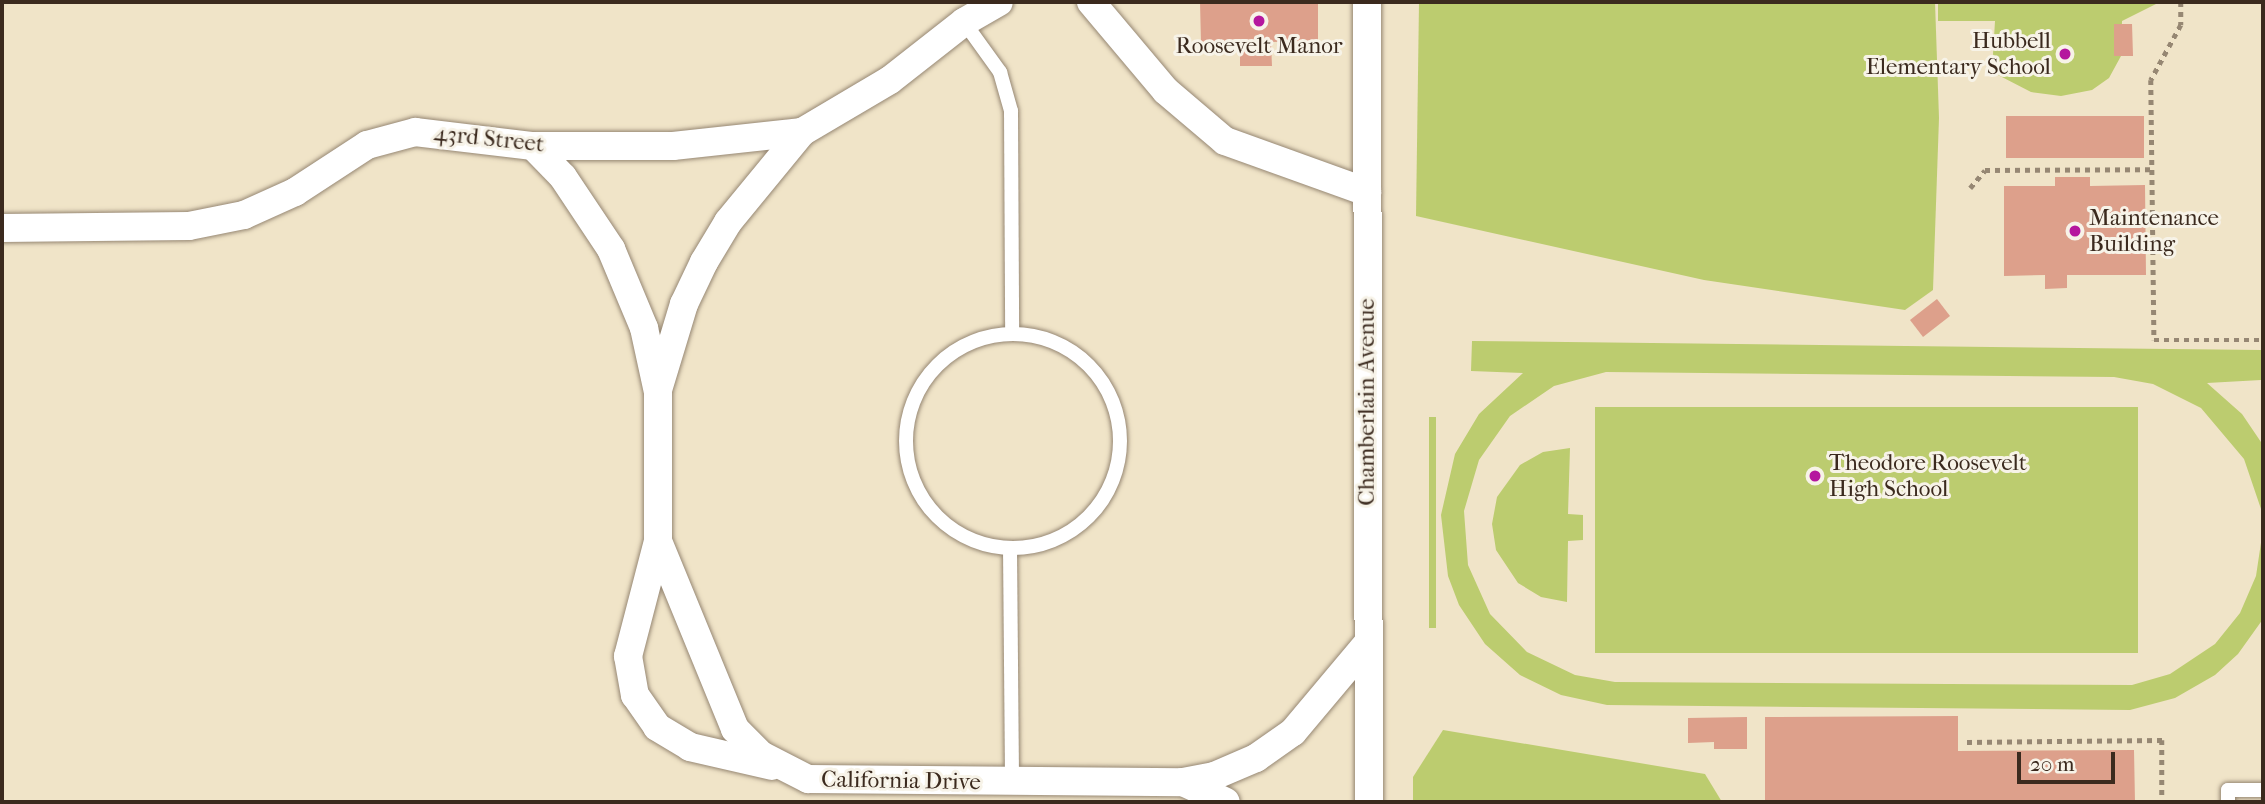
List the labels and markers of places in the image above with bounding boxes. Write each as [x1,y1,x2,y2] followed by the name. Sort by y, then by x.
[1251,13,1267,29] marker: Roosevelt Manor
[1866,27,2051,81] place label: Hubbell Elementary School
[1175,32,1343,60] place label: Roosevelt Manor
[2057,46,2073,62] marker: Hubbell Elementary School
[2089,204,2219,258] place label: Maintenance Building
[2067,223,2083,239] marker: Maintenance Building
[1829,449,2027,503] place label: Theodore Roosevelt High School
[1807,468,1823,484] marker: Theodore Roosevelt High School

